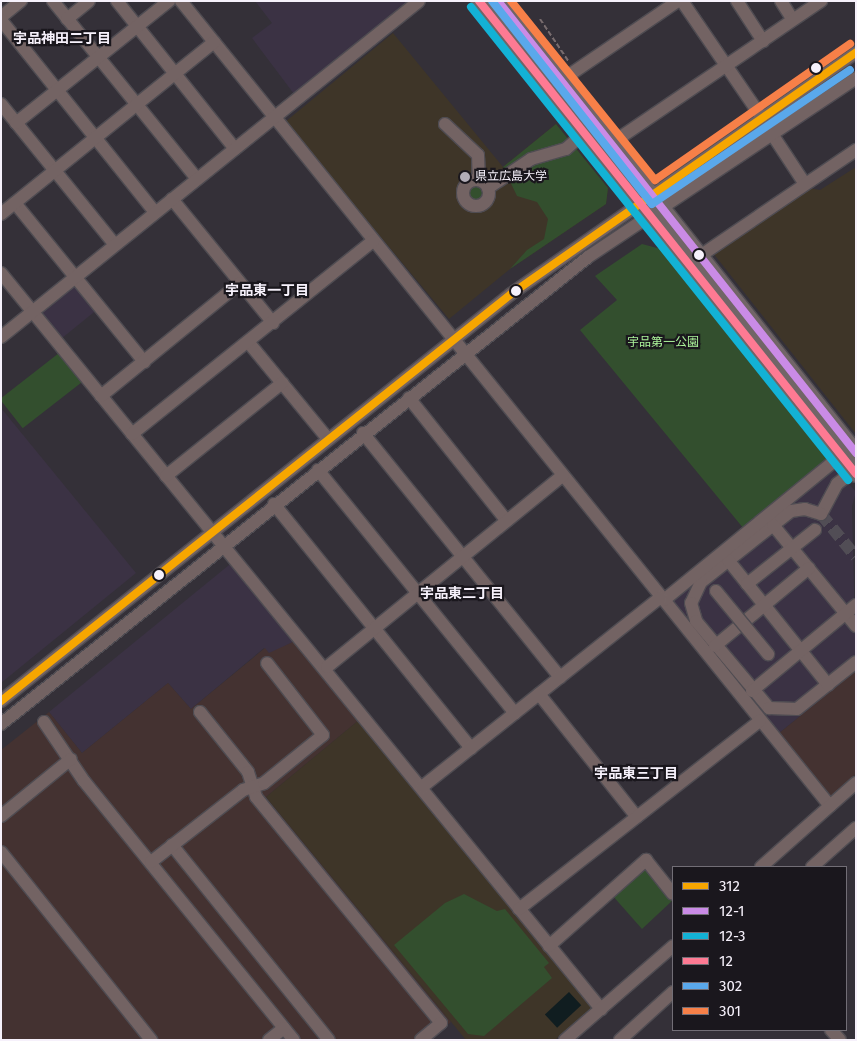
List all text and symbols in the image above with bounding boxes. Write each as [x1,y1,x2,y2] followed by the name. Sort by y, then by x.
[13,31,111,47] district label: 宇品神田二丁目
[811,63,821,73] unlabelled marker
[475,170,547,184] place label: 県立広島大学
[459,171,471,183] marker: 県立広島大学
[694,250,704,260] unlabelled marker
[225,283,309,299] district label: 宇品東一丁目
[511,286,521,296] unlabelled marker
[627,336,699,350] park label: 宇品第一公園
[154,570,164,580] unlabelled marker
[420,586,504,602] district label: 宇品東二丁目
[594,766,678,782] district label: 宇品東三丁目
[672,866,847,1031] legend
[719,877,740,895] text: 312
[719,902,744,920] text: 12-1
[719,927,746,945] text: 12-3
[719,952,733,970] text: 12
[719,977,742,995] text: 302
[719,1002,741,1020] text: 301

